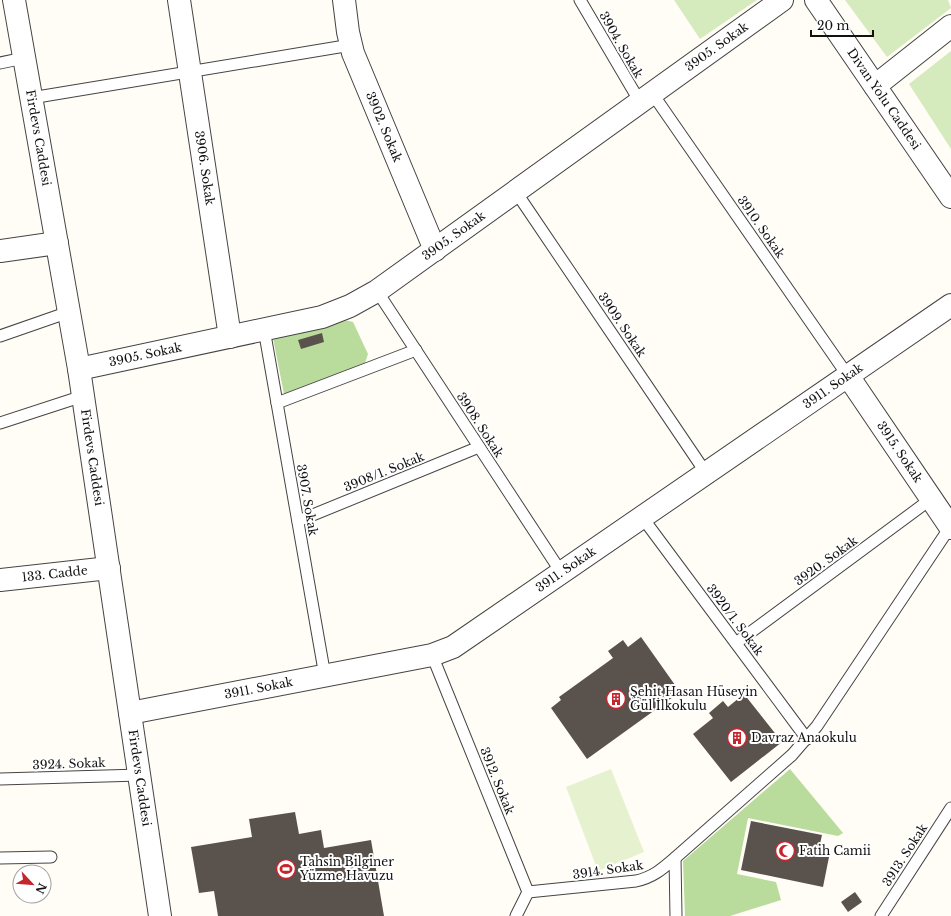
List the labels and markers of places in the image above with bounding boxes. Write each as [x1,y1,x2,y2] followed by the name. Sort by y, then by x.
[630,684,758,713] place label: Şehit Hasan Hüseyin Gül İlkokulu
[605,688,627,710] building icon: Şehit Hasan Hüseyin Gül İlkokulu
[726,727,748,749] building icon: Davraz Anaokulu
[751,730,857,745] place label: Davraz Anaokulu
[774,840,796,862] mosque icon: Fatih Camii
[799,843,871,858] place label: Fatih Camii
[299,854,394,883] place label: Tahsin Bilginer Yüzme Havuzu
[275,858,297,880] sports icon: Tahsin Bilginer Yüzme Havuzu

